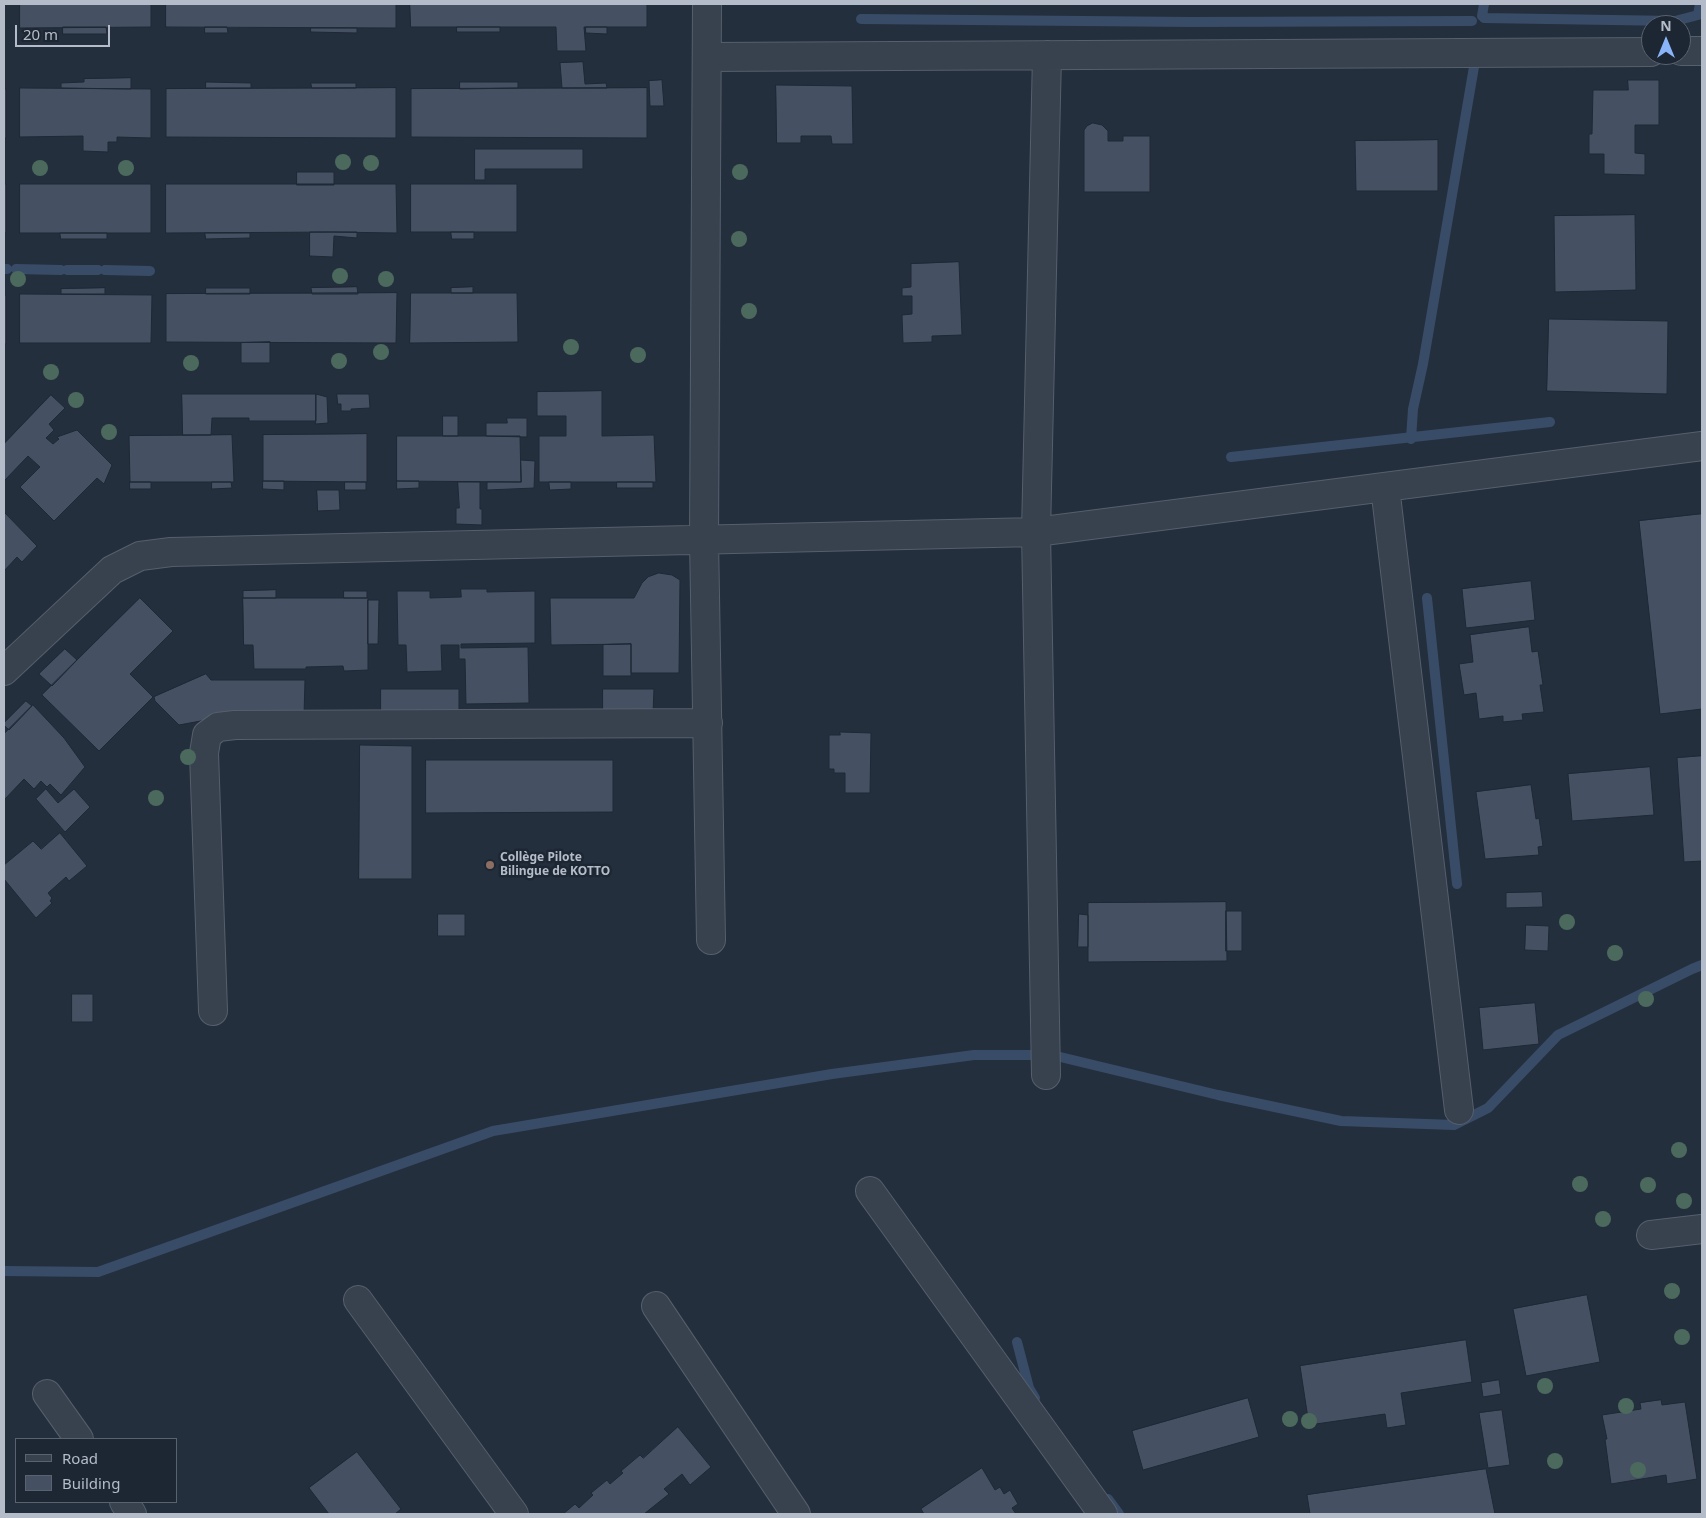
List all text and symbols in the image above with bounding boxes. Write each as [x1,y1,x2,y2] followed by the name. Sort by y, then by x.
[18,15,112,47] scale bar
[1641,15,1691,65] north arrow
[1660,16,1672,35] text: N
[23,24,58,44] text: 20 m
[500,851,610,879] place label: Collège Pilote Bilingue de KOTTO
[484,859,496,871] marker: Collège Pilote Bilingue de KOTTO
[15,1438,178,1503] legend
[62,1448,98,1468] text: Road
[62,1473,120,1493] text: Building

